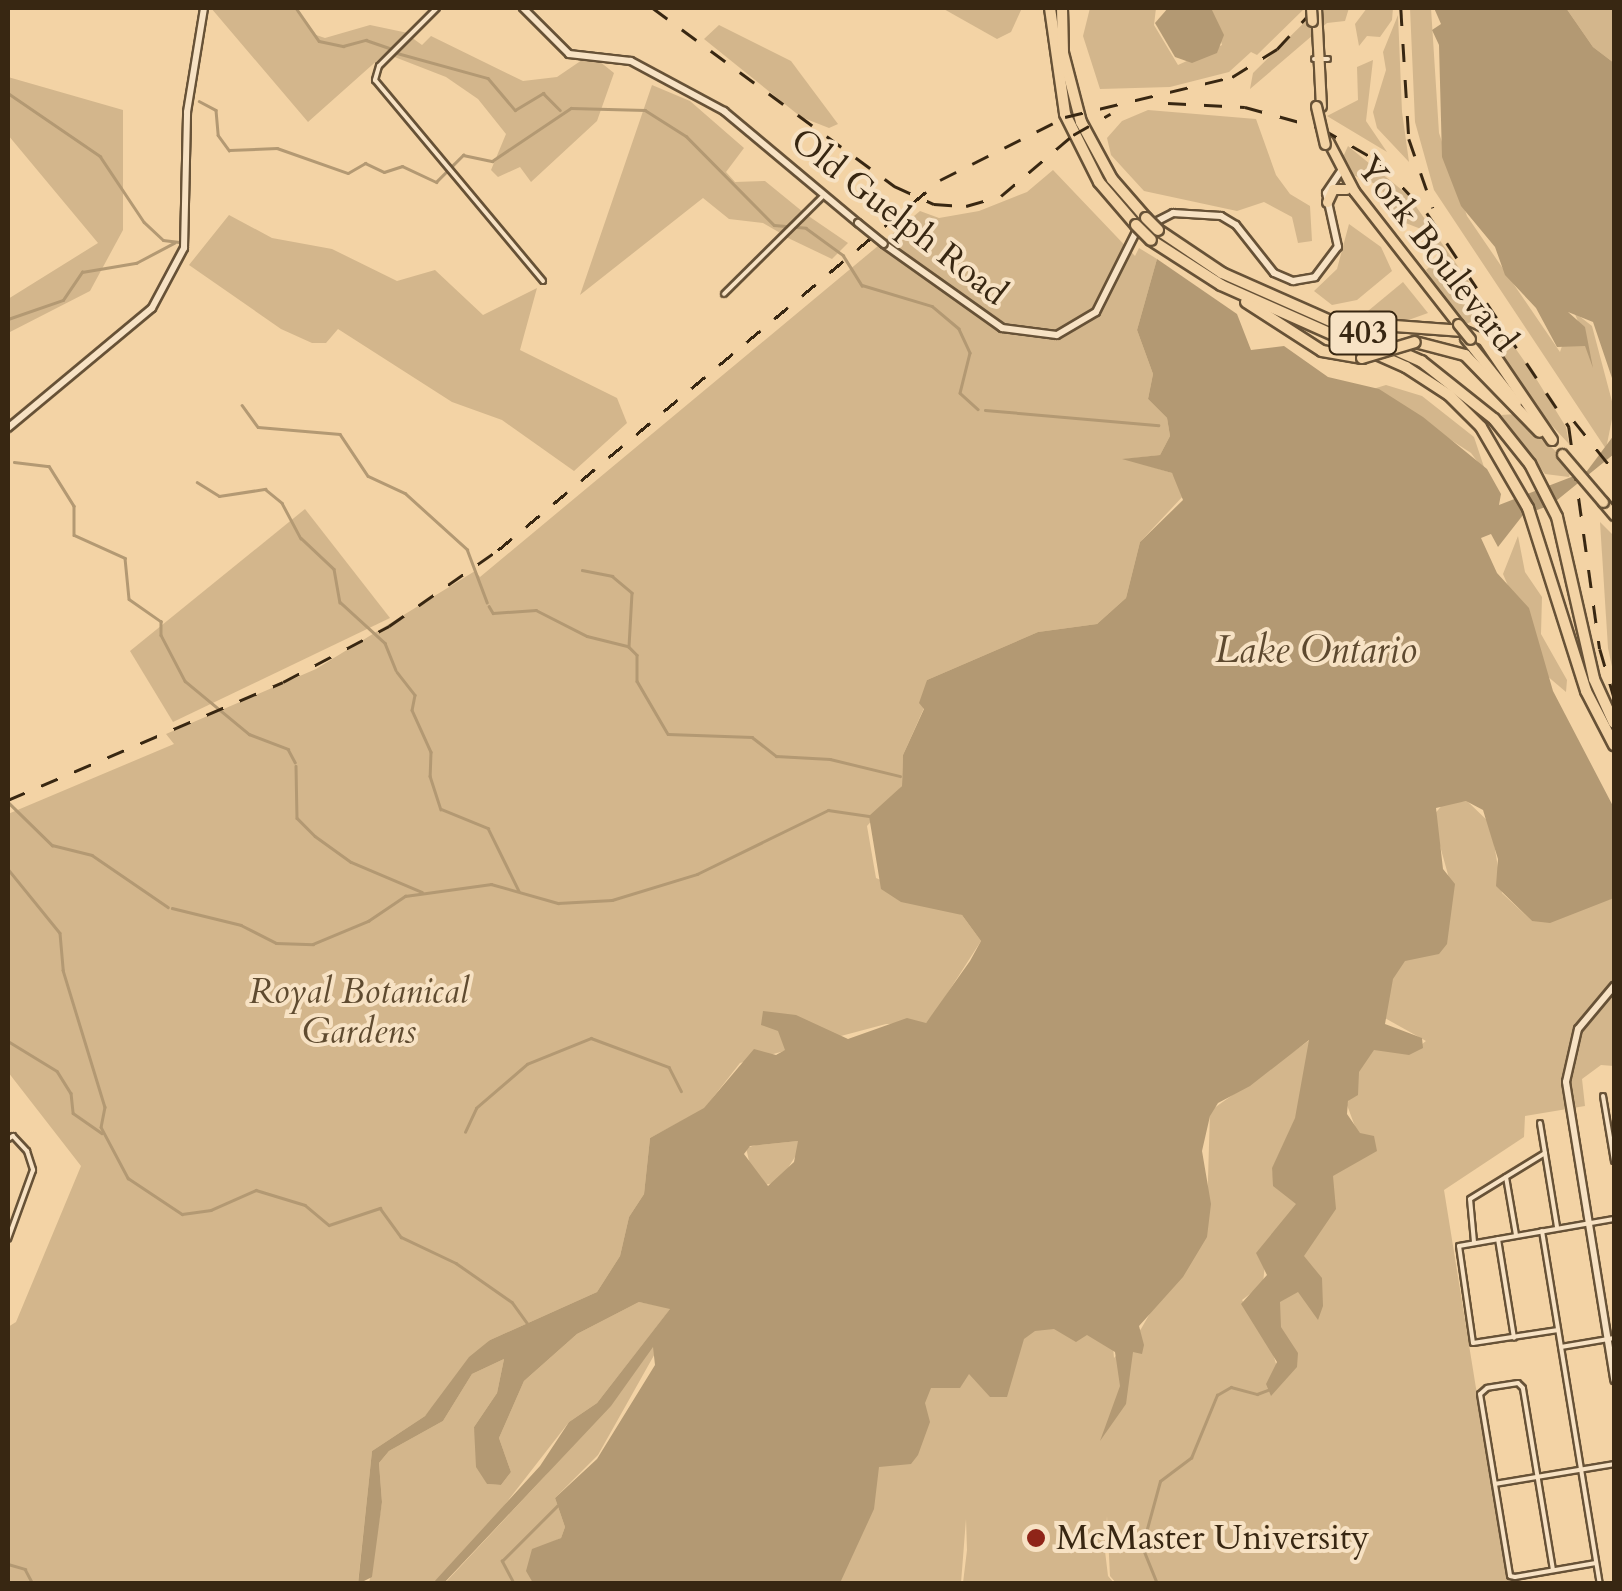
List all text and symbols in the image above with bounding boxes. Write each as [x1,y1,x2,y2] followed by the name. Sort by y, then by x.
[782,119,1016,315] street label: Old Guelph Road
[1348,148,1526,360] street label: York Boulevard
[1328,306,1398,360] road number: 403
[1215,628,1417,674] water label: Lake Ontario
[249,971,469,1053] park label: Royal Botanical Gardens
[1056,1517,1370,1559] place label: McMaster University
[1025,1527,1047,1549] marker: McMaster University

